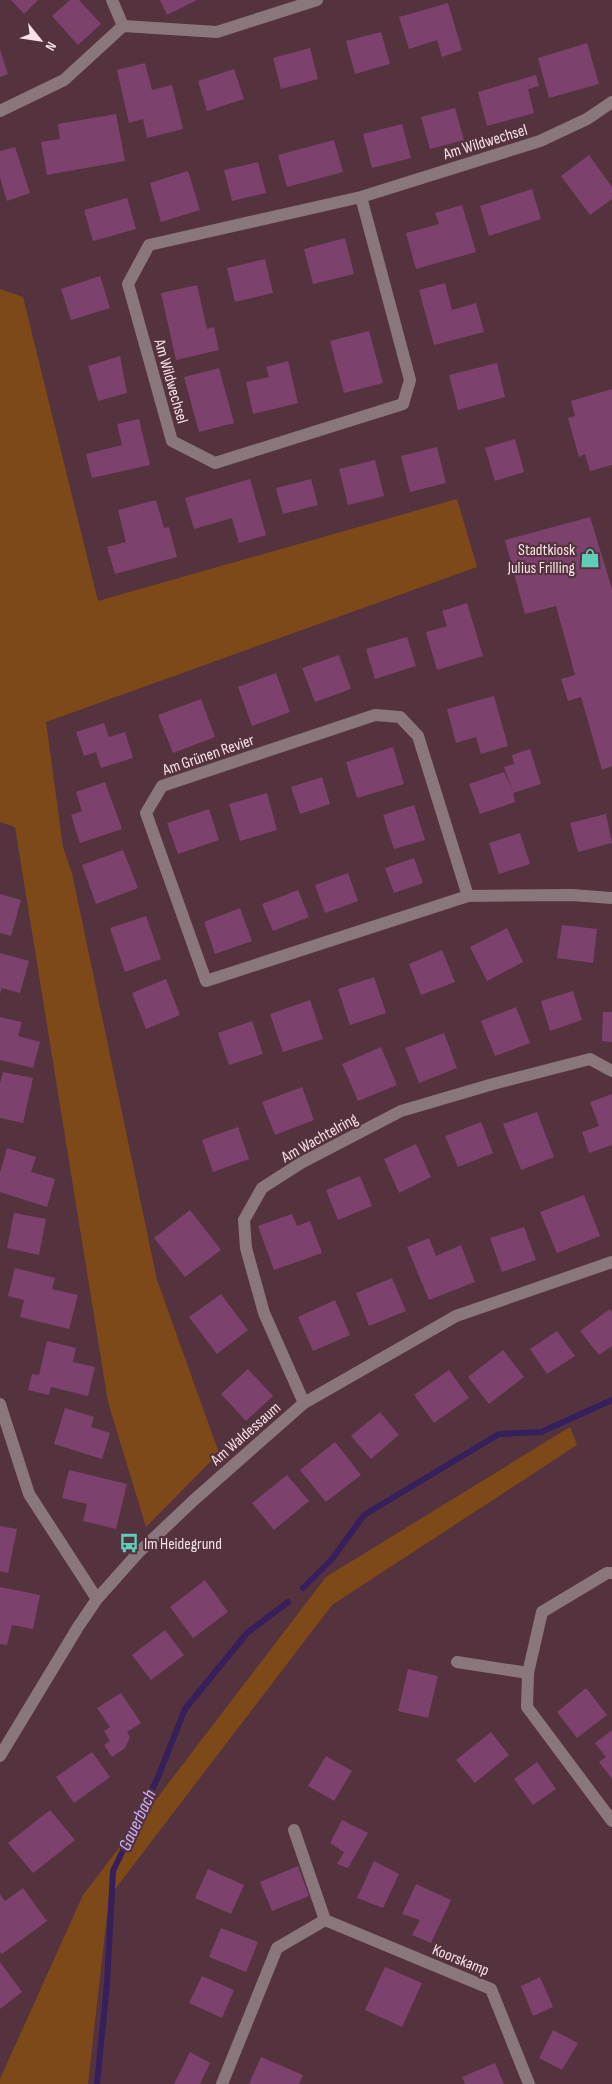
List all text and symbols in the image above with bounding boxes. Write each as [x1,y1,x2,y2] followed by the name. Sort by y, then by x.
[15,15,65,65] north arrow
[42,39,60,54] text: N
[440,121,530,164] street label: Am Wildwechsel
[149,336,192,426] street label: Am Wildwechsel
[507,541,575,578] place label: Stadtkiosk Julius Frilling
[579,547,601,569] shop icon: Stadtkiosk Julius Frilling
[159,731,257,780] street label: Am Grünen Revier
[277,1110,361,1168] street label: Am Wachtelring
[206,1399,285,1470] street label: Am Waldessaum
[118,1532,140,1554] bus stop icon: Im Heidegrund
[144,1535,222,1554] place label: Im Heidegrund
[114,1786,161,1854] water label: Gauerbach
[429,1940,492,1980] street label: Koorskamp

